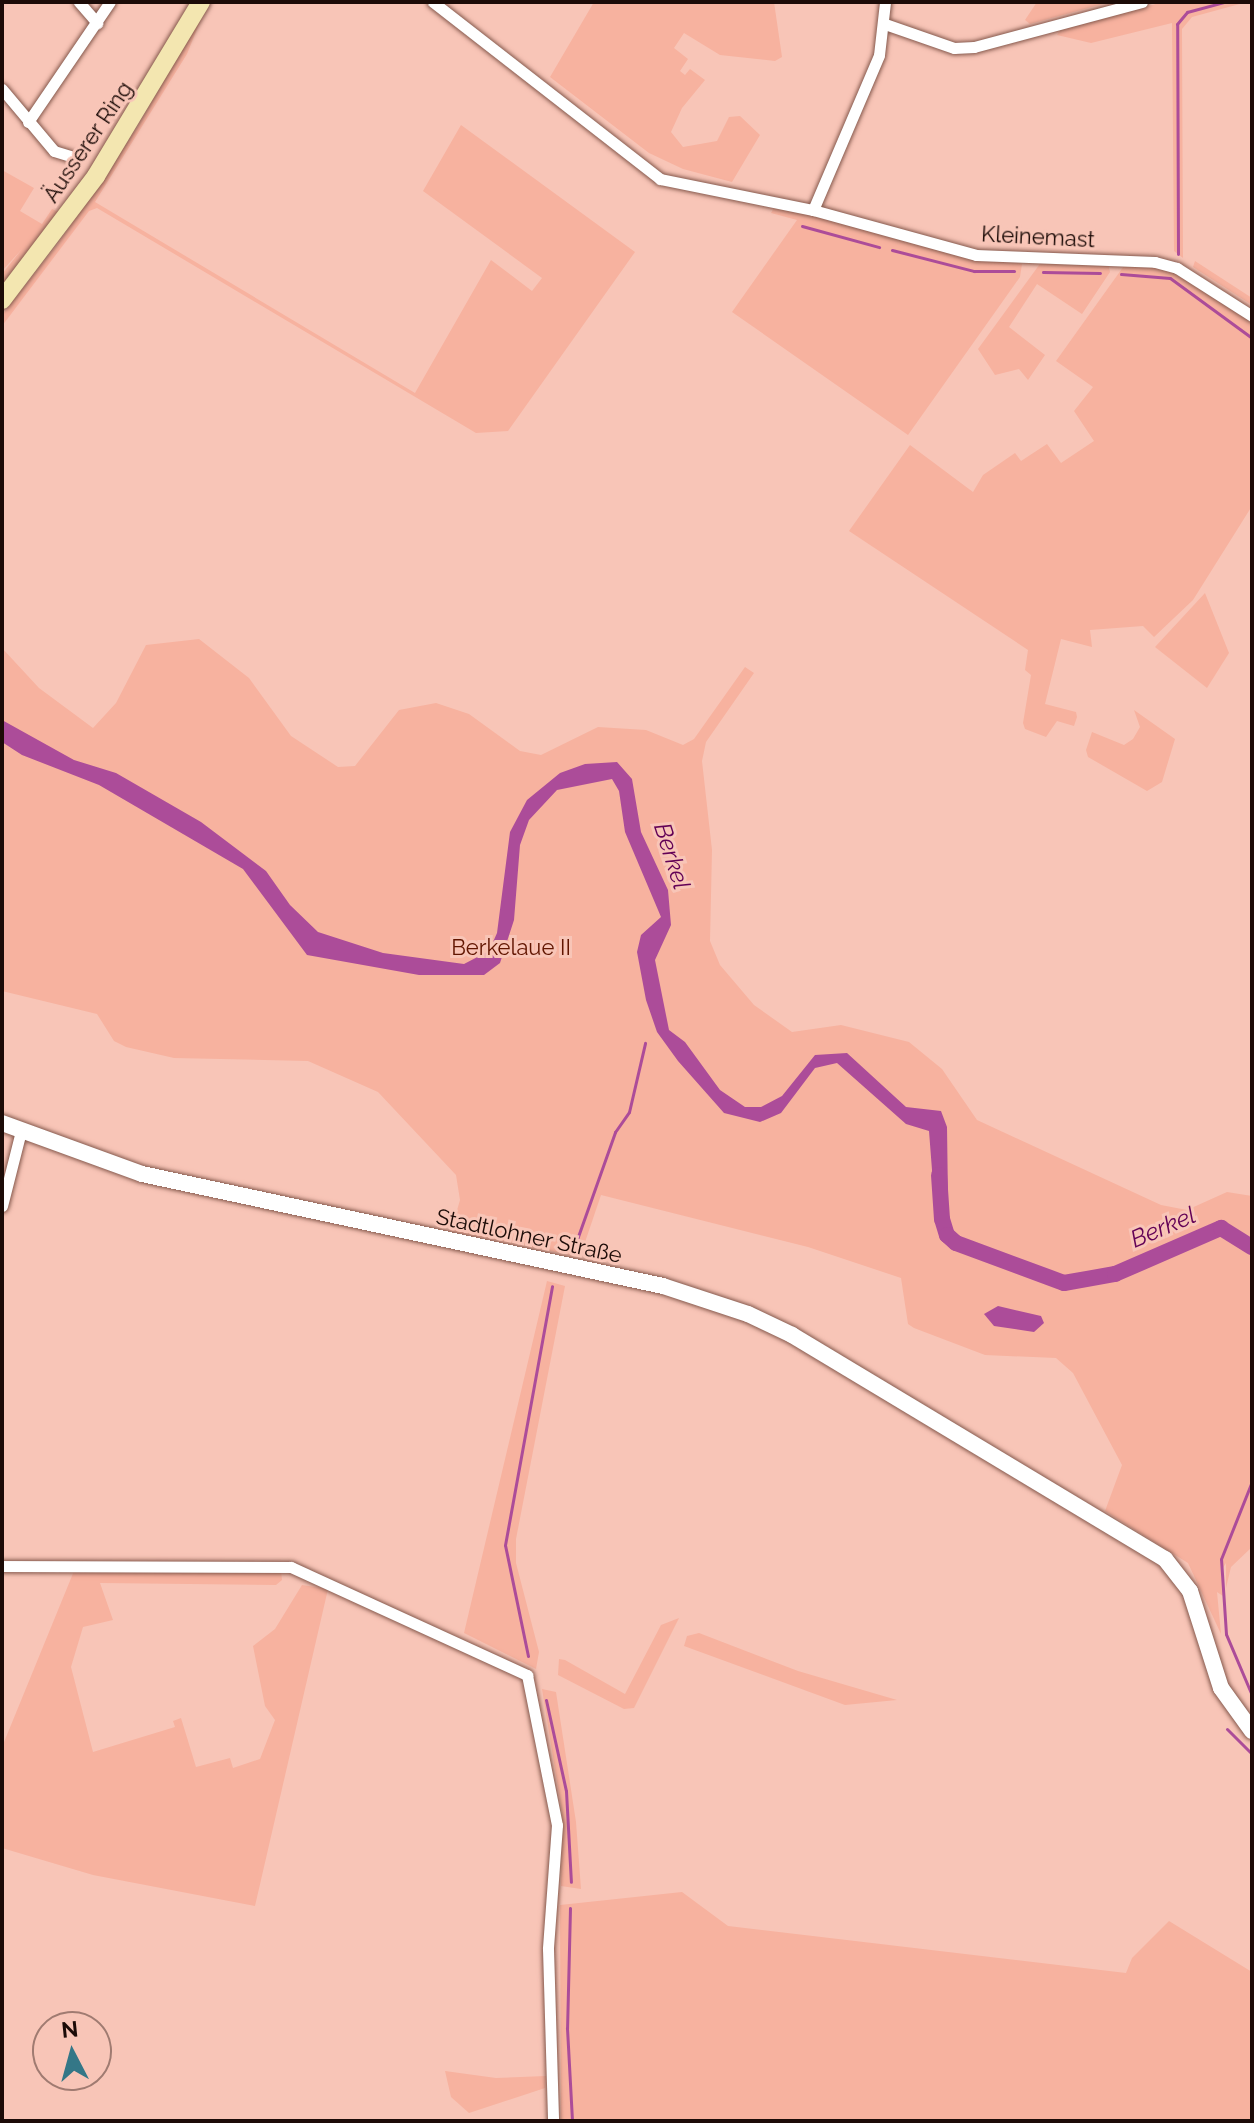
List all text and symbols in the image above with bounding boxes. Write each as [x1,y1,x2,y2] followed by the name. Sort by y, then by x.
[38,76,138,208] street label: Äusserer Ring
[980,221,1096,253] street label: Kleinemast
[648,819,696,893] water label: Berkel
[451,935,571,961] park label: Berkelaue II
[1126,1200,1200,1254] water label: Berkel
[433,1203,625,1269] street label: Stadtlohner Straße
[32,2011,112,2091] north arrow
[60,2015,79,2043] text: N

